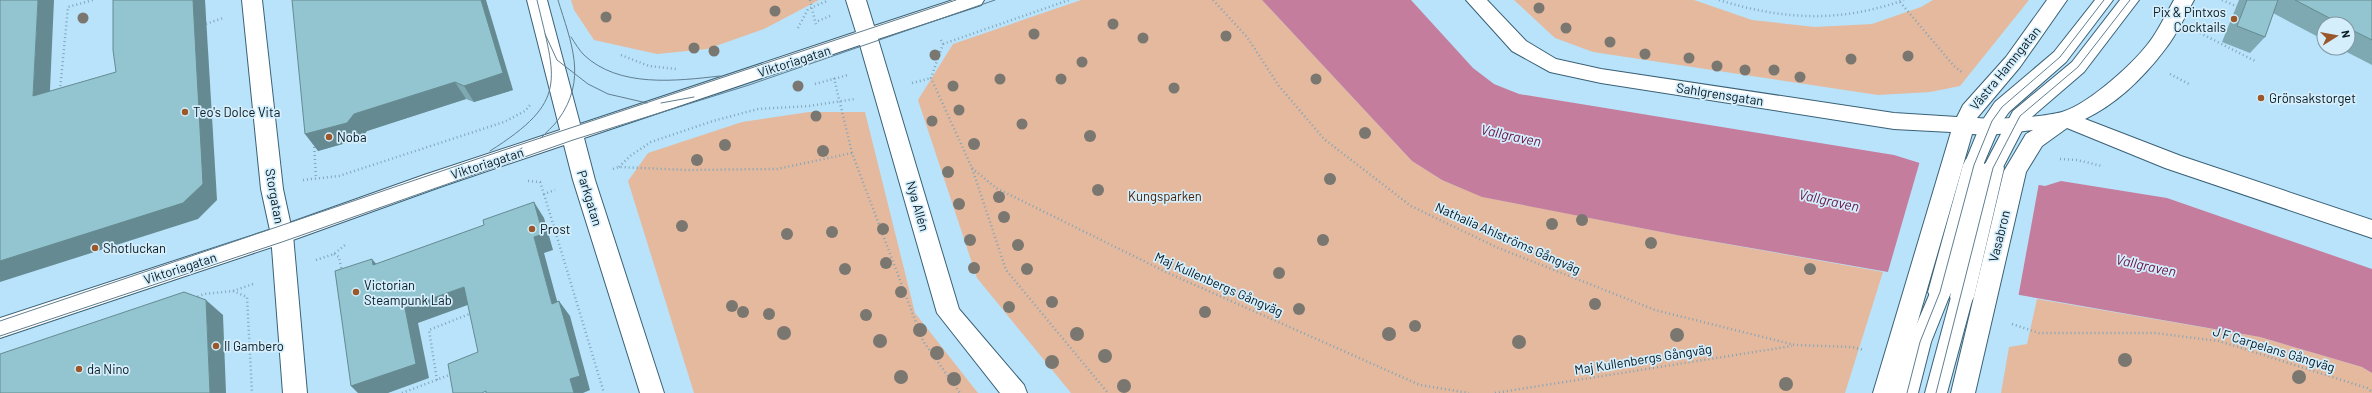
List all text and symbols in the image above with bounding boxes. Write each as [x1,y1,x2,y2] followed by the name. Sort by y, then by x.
[2153,4,2226,35] place label: Pix & Pintxos Cocktails
[2229,14,2239,24] marker: Pix & Pintxos Cocktails
[2316,16,2356,56] north arrow
[1966,23,2044,113] street label: Västra Hamngatan
[2339,29,2353,39] text: N
[756,42,832,80] street label: Viktoriagatan
[1675,79,1765,109] street label: Sahlgrensgatan
[2269,90,2356,106] place label: Grönsakstorget
[2256,93,2266,103] marker: Grönsakstorget
[193,104,280,120] place label: Teo's Dolce Vita
[180,107,190,117] marker: Teo's Dolce Vita
[1479,120,1543,150] water label: Vallgraven
[337,129,367,145] place label: Noba
[324,132,334,142] marker: Noba
[449,144,525,182] street label: Viktoriagatan
[262,167,288,225] street label: Storgatan
[574,168,606,228] street label: Parkgatan
[903,179,933,233] street label: Nya Allén
[1797,185,1861,215] water label: Vallgraven
[1128,188,1202,204] park label: Kungsparken
[1433,199,1583,277] street label: Nathalia Ahlströms Gångväg
[1985,209,2013,263] street label: Vasabron
[540,221,570,237] place label: Prost
[527,224,537,234] marker: Prost
[103,240,166,256] place label: Shotluckan
[90,243,100,253] marker: Shotluckan
[1152,248,1286,320] street label: Maj Kullenbergs Gångväg
[142,249,218,287] street label: Viktoriagatan
[2114,250,2178,280] water label: Vallgraven
[364,277,452,308] place label: Victorian Steampunk Lab
[351,287,361,297] marker: Victorian Steampunk Lab
[2211,323,2337,375] street label: J F Carpelans Gångväg
[224,338,284,354] place label: Il Gambero
[1573,340,1713,378] street label: Maj Kullenbergs Gångväg
[211,341,221,351] marker: Il Gambero
[87,361,129,377] place label: da Nino
[74,364,84,374] marker: da Nino

